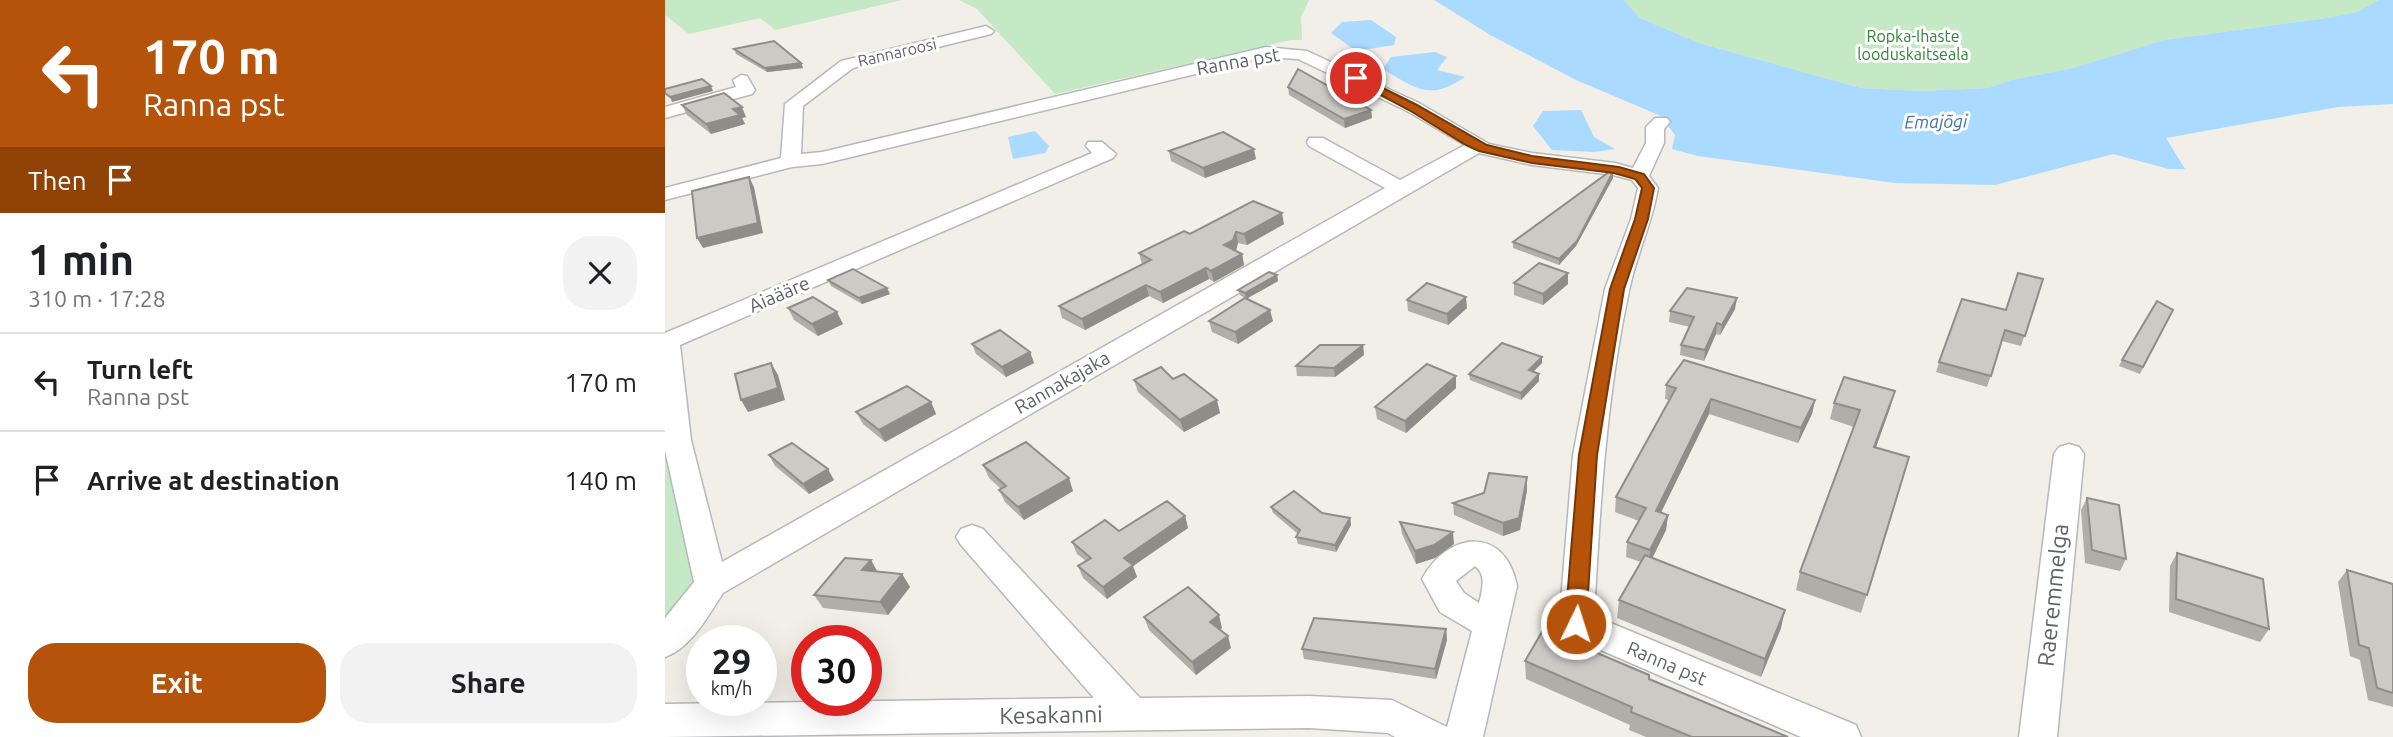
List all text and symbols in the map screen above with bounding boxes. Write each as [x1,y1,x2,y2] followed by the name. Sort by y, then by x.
[1857,27,1969,63] park label: Ropka-Ihaste looduskaitseala
[28,28,119,119] icon: left
[143,28,280,83] text: 170 m
[856,34,938,70] street label: Rannaroosi
[1195,43,1282,79] street label: Ranna pst
[1326,48,1386,108] pin
[1337,59,1375,97] icon: arrive
[143,86,285,122] text: Ranna pst
[1904,110,1968,132] water label: Emajõgi
[101,161,139,199] icon: arrive
[28,166,87,195] text: Then
[28,236,134,283] text: 1 min
[563,236,637,310] button: close
[745,271,813,317] street label: Aiaääre
[28,286,166,311] text: 310 m · 17:28
[1011,346,1113,418] street label: Rannakajaka
[87,355,193,384] text: Turn left
[28,363,66,401] icon: left
[565,368,637,397] text: 170 m
[87,384,189,409] text: Ranna pst
[28,461,66,499] icon: arrive
[87,466,340,495] text: Arrive at destination
[565,466,637,495] text: 140 m
[2033,522,2072,668] street label: Raeremmelga
[1539,587,1613,661] position arrow
[791,625,882,716] speed limit sign: 30
[1624,636,1711,690] street label: Ranna pst
[712,641,751,681] text: 29
[28,643,326,723] button: Exit
[340,643,637,723] button: Share
[711,678,752,698] text: km/h
[999,701,1103,728] street label: Kesakanni

